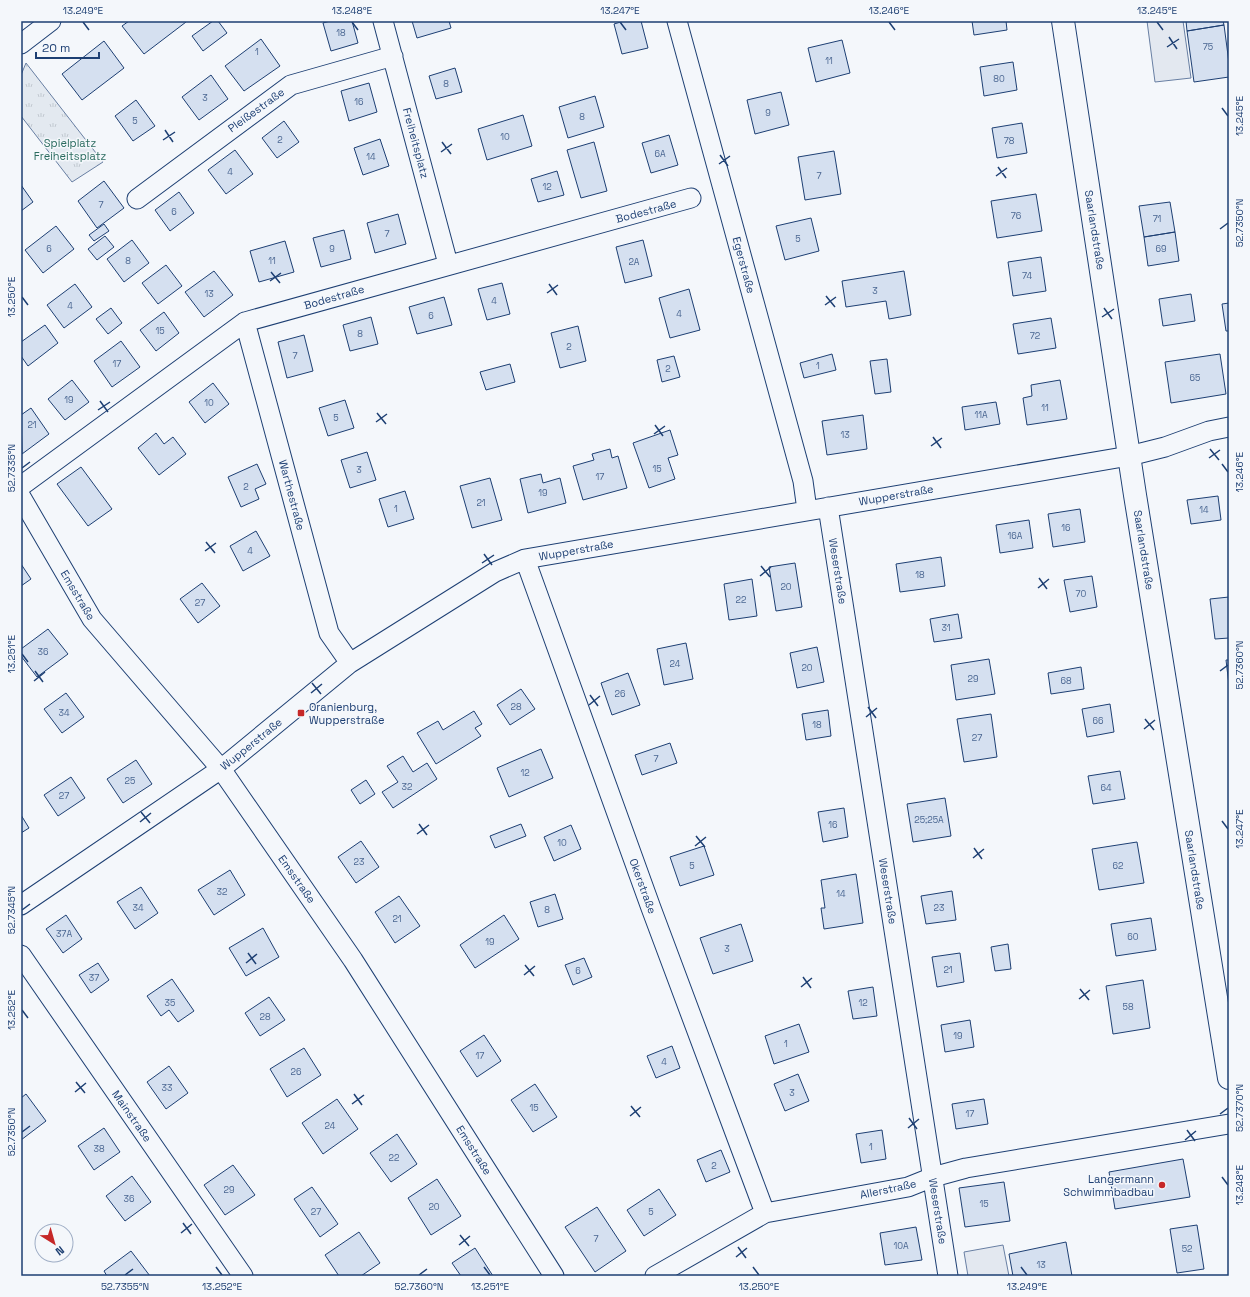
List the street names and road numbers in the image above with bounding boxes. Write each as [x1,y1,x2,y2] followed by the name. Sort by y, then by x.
[225,85,287,135] street label: Pleißestraße
[400,106,432,180] street label: Freiheitsplatz
[1082,189,1108,271] street label: Saarlandstraße
[614,196,678,226] street label: Bodestraße
[730,235,758,295] street label: Egerstraße
[302,282,366,312] street label: Bodestraße
[276,458,308,532] street label: Warthestraße
[858,482,934,508] street label: Wupperstraße
[1131,509,1157,591] street label: Saarlandstraße
[538,537,614,563] street label: Wupperstraße
[826,537,850,605] street label: Weserstraße
[58,567,98,623] street label: Emsstraße
[217,715,285,773] street label: Wupperstraße
[1182,829,1208,911] street label: Saarlandstraße
[275,852,319,906] street label: Emsstraße
[627,856,659,916] street label: Okerstraße
[876,857,900,925] street label: Weserstraße
[109,1088,155,1144] street label: Mainstraße
[453,1123,495,1177] street label: Emsstraße
[859,1176,917,1202] street label: Allerstraße
[926,1177,950,1245] street label: Weserstraße

